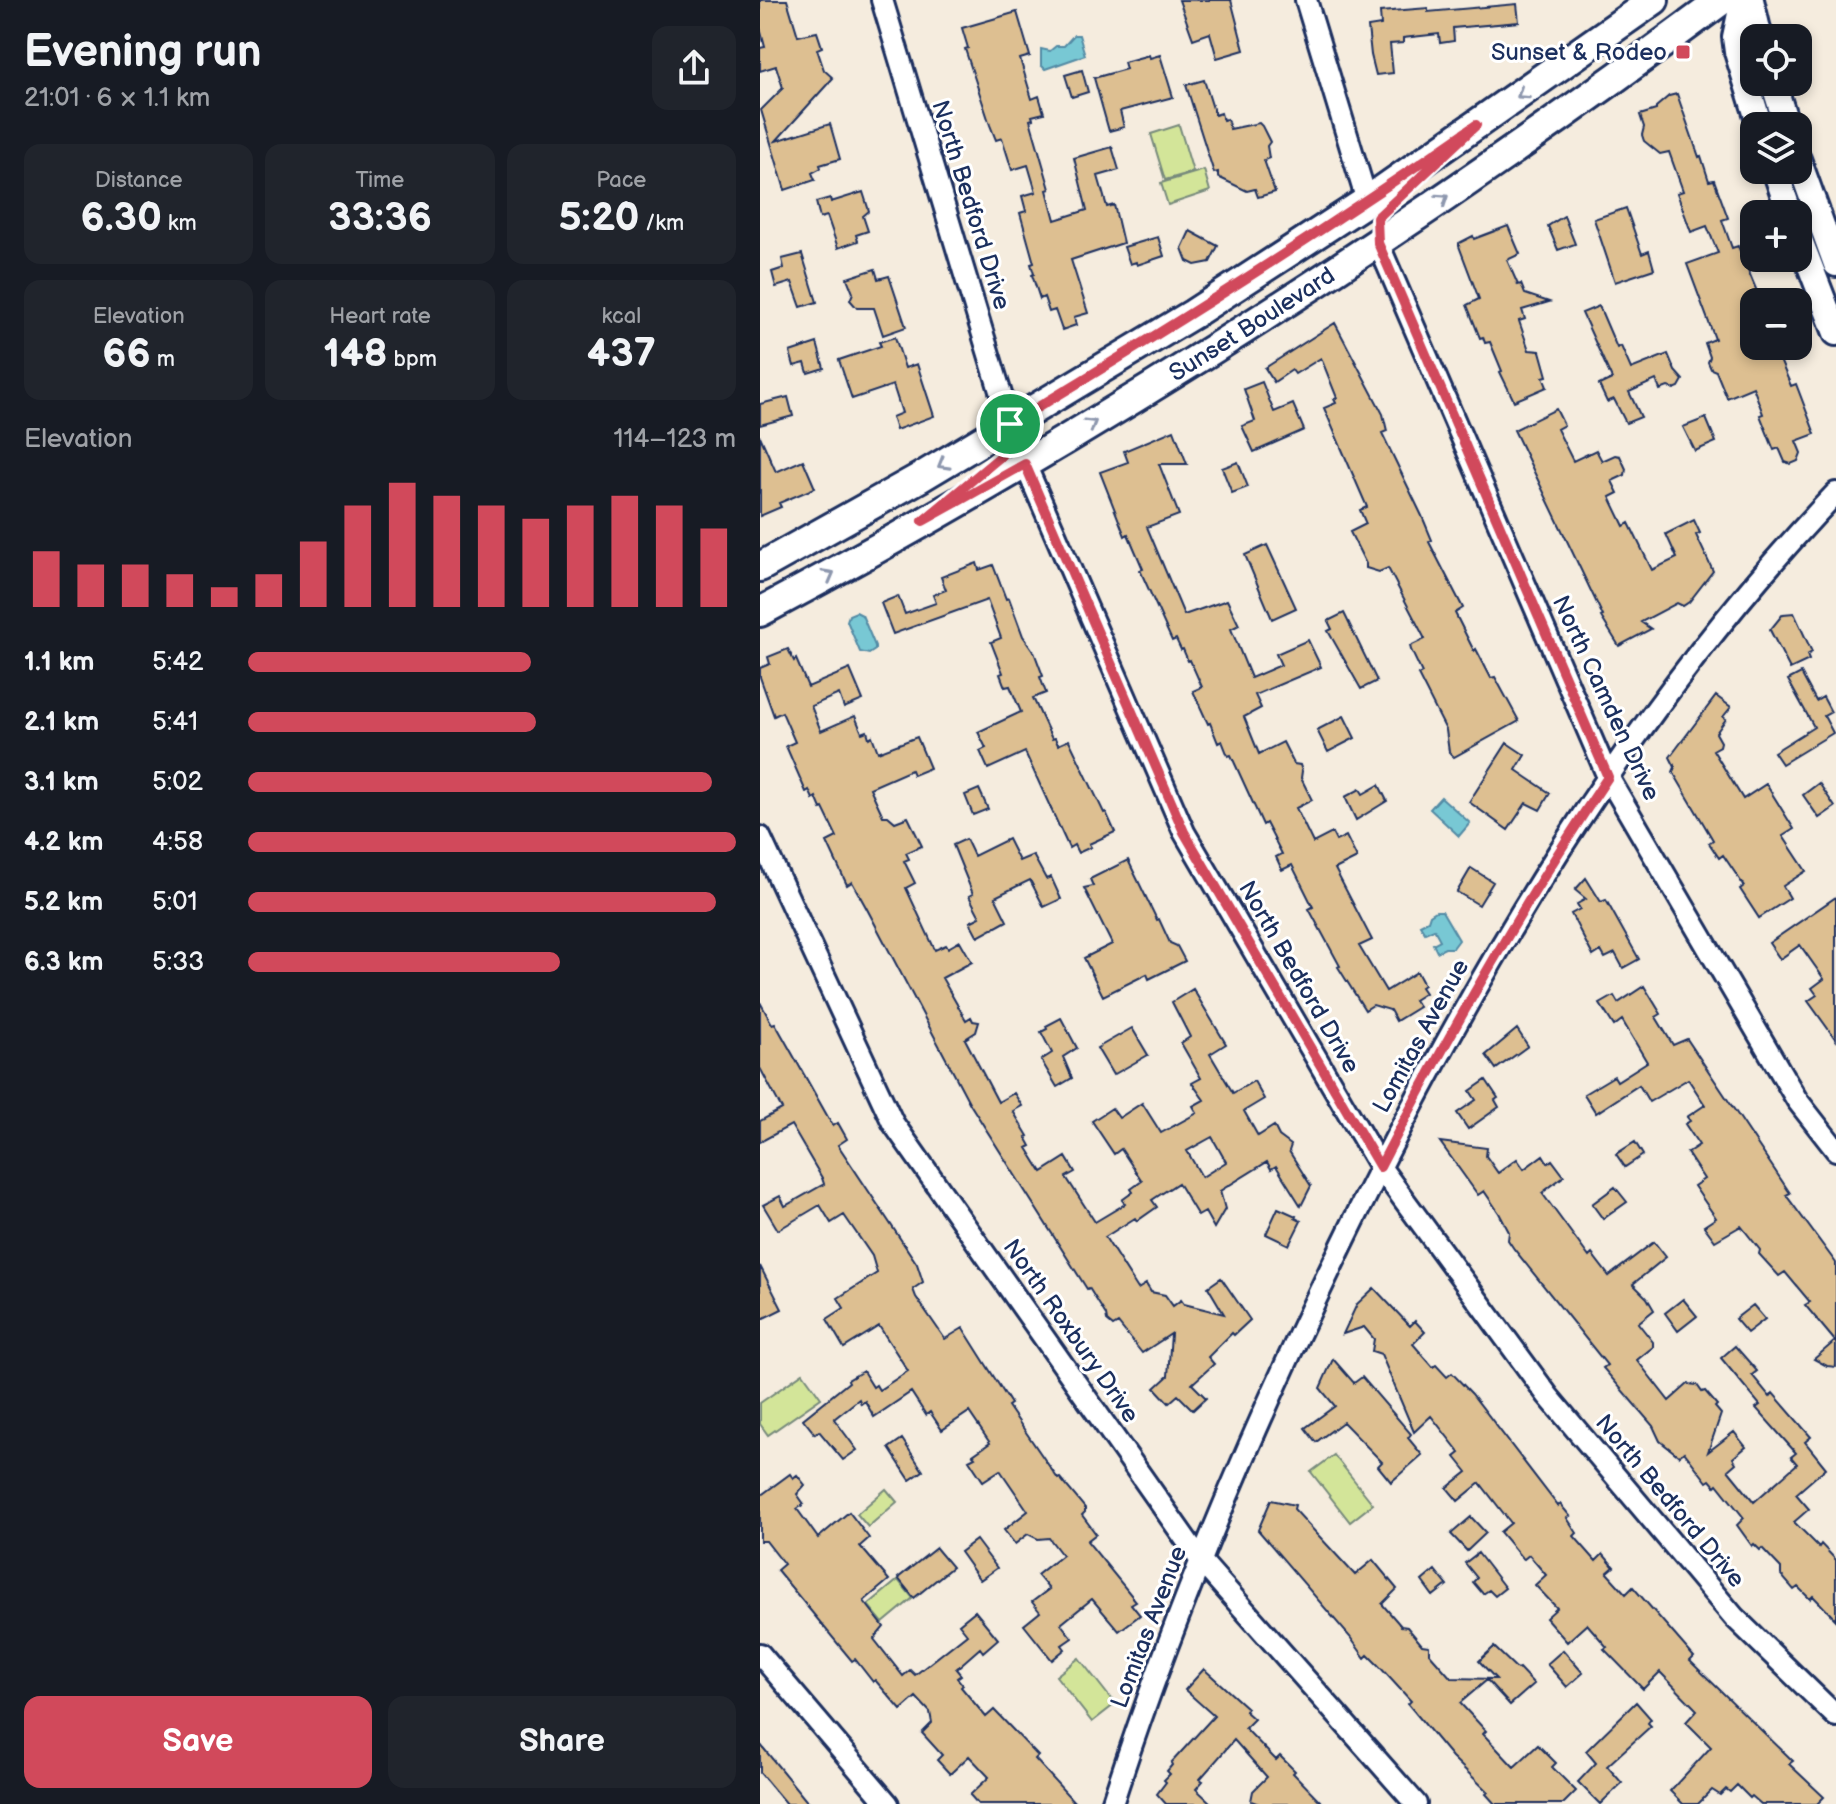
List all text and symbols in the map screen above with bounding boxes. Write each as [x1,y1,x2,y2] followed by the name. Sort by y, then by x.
[1740,24,1812,360] map controls
[1740,24,1812,96] button: locate
[24,26,261,79] text: Evening run
[652,26,736,110] button: share
[1491,38,1667,67] place label: Sunset & Rodeo
[1674,43,1692,61] marker: Sunset & Rodeo
[24,83,210,114] text: 21:01 · 6 × 1.1 km
[1516,84,1530,99] one-way arrow
[925,97,1017,313] street label: North Bedford Drive
[1740,112,1812,184] button: layers
[95,167,183,194] text: Distance
[356,167,404,194] text: Time
[596,167,646,194] text: Pace
[81,194,162,242] text: 6.30
[328,194,432,242] text: 33:36
[558,194,639,242] text: 5:20
[1434,194,1448,209] one-way arrow
[1740,200,1812,272] button: +
[162,210,197,237] text: km
[639,210,684,237] text: /km
[1164,260,1340,388] street label: Sunset Boulevard
[1740,288,1812,360] button: −
[93,303,185,330] text: Elevation
[329,303,431,330] text: Heart rate
[602,303,641,330] text: kcal
[102,330,151,378] text: 66
[323,330,388,378] text: 148
[587,330,656,378] text: 437
[151,346,175,373] text: m
[388,346,437,373] text: bpm
[976,390,1044,458] pin
[988,402,1032,446] icon: arrive
[1082,418,1097,433] one-way arrow
[24,424,132,455] text: Elevation
[613,424,736,455] text: 114–123 m
[937,454,952,470] one-way arrow
[820,569,835,584] one-way arrow
[1546,591,1666,805] street label: North Camden Drive
[24,647,94,678] text: 1.1 km
[152,647,203,678] text: 5:42
[24,707,99,738] text: 2.1 km
[152,707,198,738] text: 5:41
[24,767,99,798] text: 3.1 km
[152,767,203,798] text: 5:02
[24,827,103,858] text: 4.2 km
[152,827,203,858] text: 4:58
[1232,876,1366,1078] street label: North Bedford Drive
[24,887,103,918] text: 5.2 km
[152,887,198,918] text: 5:01
[24,947,103,978] text: 6.3 km
[152,947,204,978] text: 5:33
[1367,954,1475,1118] street label: Lomitas Avenue
[997,1234,1145,1428] street label: North Roxbury Drive
[1589,1409,1751,1593] street label: North Bedford Drive
[1105,1542,1193,1712] street label: Lomitas Avenue
[24,1696,372,1788] button: Save
[388,1696,736,1788] button: Share

